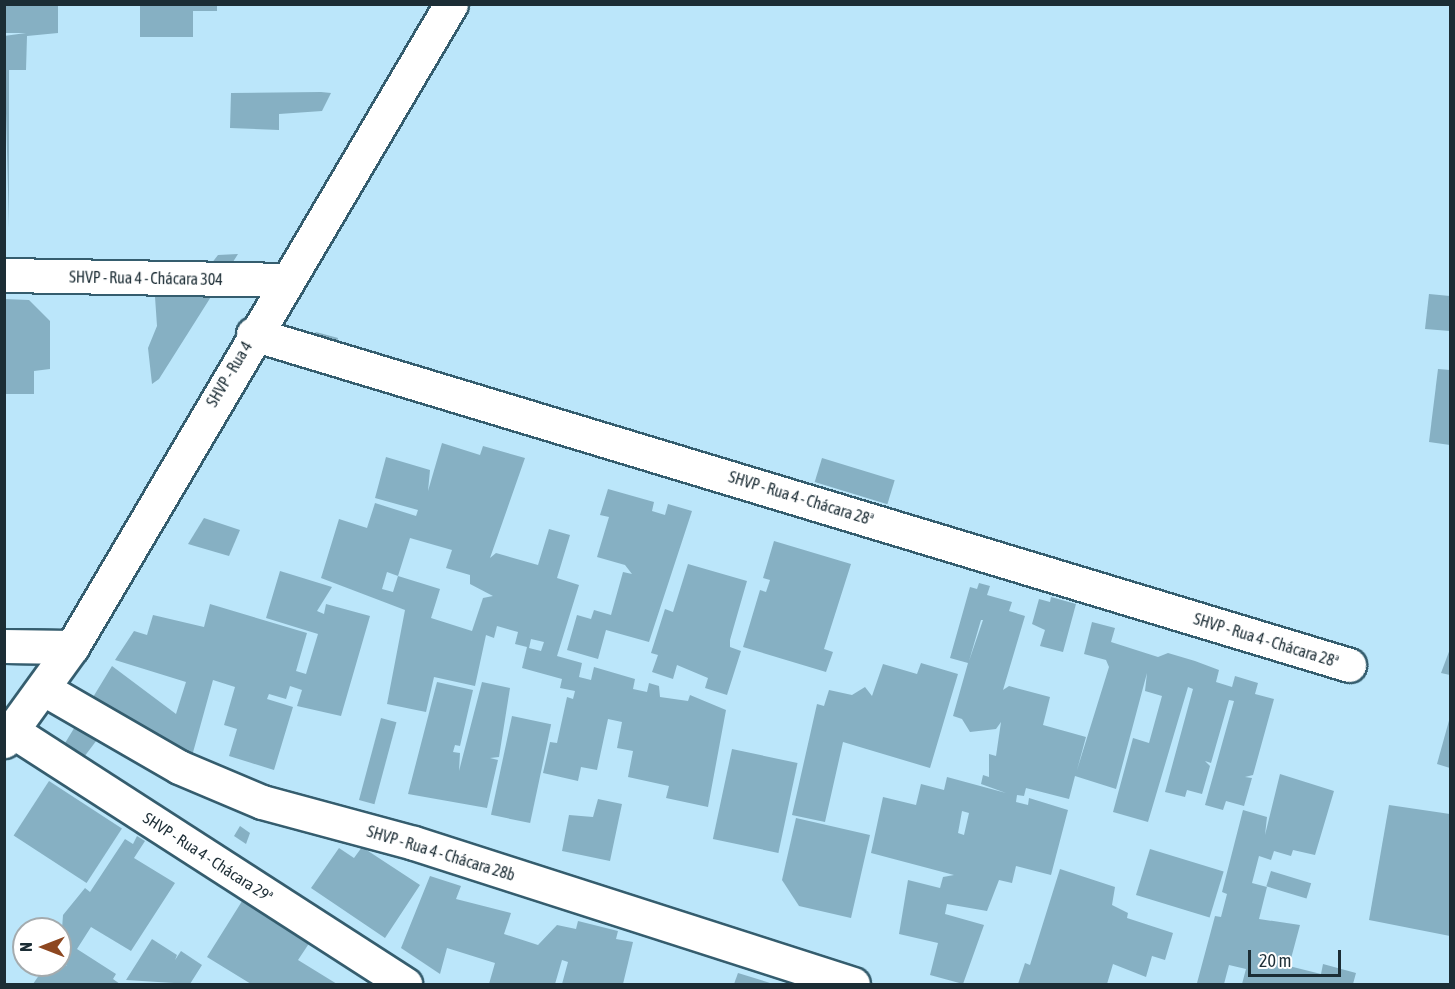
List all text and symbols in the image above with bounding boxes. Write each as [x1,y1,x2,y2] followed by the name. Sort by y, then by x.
[69,267,223,289] street label: SHVP - Rua 4 - Chácara 304
[202,338,256,410] street label: SHVP - Rua 4
[726,467,876,529] street label: SHVP - Rua 4 - Chácara 28ª
[1191,609,1341,671] street label: SHVP - Rua 4 - Chácara 28ª
[140,808,276,906] street label: SHVP - Rua 4 - Chácara 29ª
[365,821,517,885] street label: SHVP - Rua 4 - Chácara 28b
[12,917,72,977] north arrow
[1251,938,1344,976] scale bar
[17,942,35,952] text: N
[1259,950,1291,971] text: 20 m

